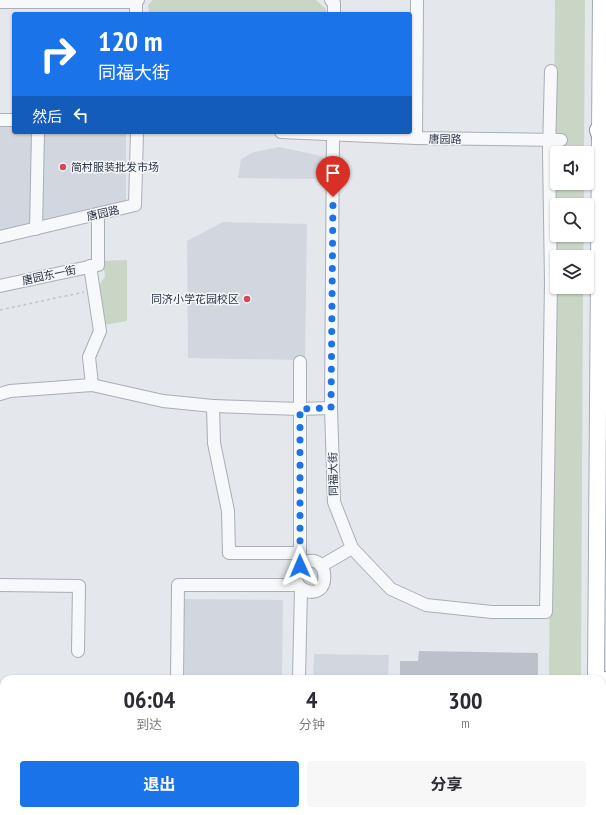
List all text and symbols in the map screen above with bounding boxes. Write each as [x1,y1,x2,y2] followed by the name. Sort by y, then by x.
[98,22,162,59] text: 120 m
[32,28,84,80] icon: right
[98,61,170,84] text: 同福大街
[70,104,92,126] icon: left
[32,107,62,126] text: 然后
[428,132,462,146] street label: 唐园路
[550,146,594,294] map controls
[550,146,594,190] button: sound
[316,156,350,197] pin
[71,160,159,174] place label: 简村服装批发市场
[58,162,68,172] marker: 简村服装批发市场
[322,162,344,184] icon: arrive
[550,198,594,242] button: search
[85,202,121,224] street label: 唐园路
[550,250,594,294] button: layers
[21,262,77,288] street label: 唐园东一街
[151,292,239,306] place label: 同济小学花园校区
[242,294,252,304] marker: 同济小学花园校区
[326,452,340,496] street label: 同福大街
[279,545,321,587] position arrow
[123,684,175,715] text: 06:04
[306,684,317,715] text: 4
[448,685,483,716] text: 300
[461,715,470,732] text: m
[136,716,162,733] text: 到达
[299,716,325,733] text: 分钟
[20,761,299,807] button: 退出
[307,761,586,807] button: 分享

